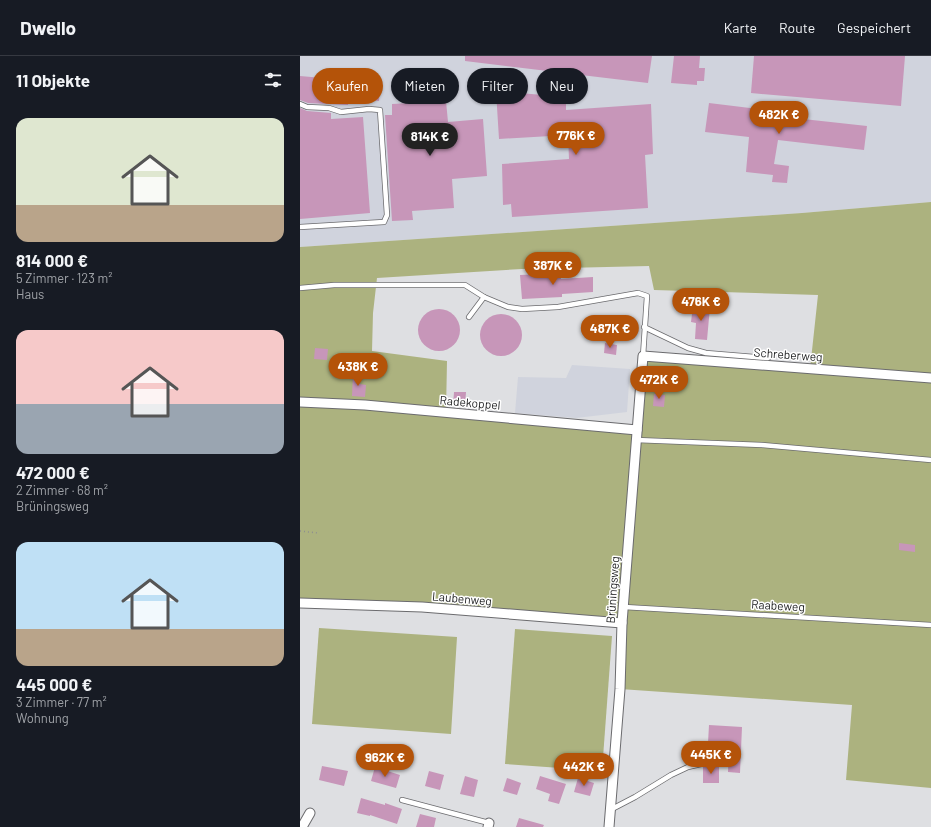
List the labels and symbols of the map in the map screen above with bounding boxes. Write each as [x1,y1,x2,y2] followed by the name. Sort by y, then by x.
[746,101,812,135] pin: 482K €
[543,122,609,156] pin: 776K €
[397,123,463,157] pin: 814K €
[520,252,586,286] pin: 387K €
[668,288,734,322] pin: 476K €
[577,315,643,349] pin: 487K €
[753,345,823,363] street label: Schreberweg
[325,353,391,387] pin: 438K €
[626,366,692,400] pin: 472K €
[439,392,501,412] street label: Radekoppel
[603,556,621,624] street label: Brüningsweg
[432,588,493,608] street label: Laubenweg
[751,597,805,613] street label: Raabeweg
[678,741,744,775] pin: 445K €
[352,744,418,778] pin: 962K €
[551,753,617,787] pin: 442K €

